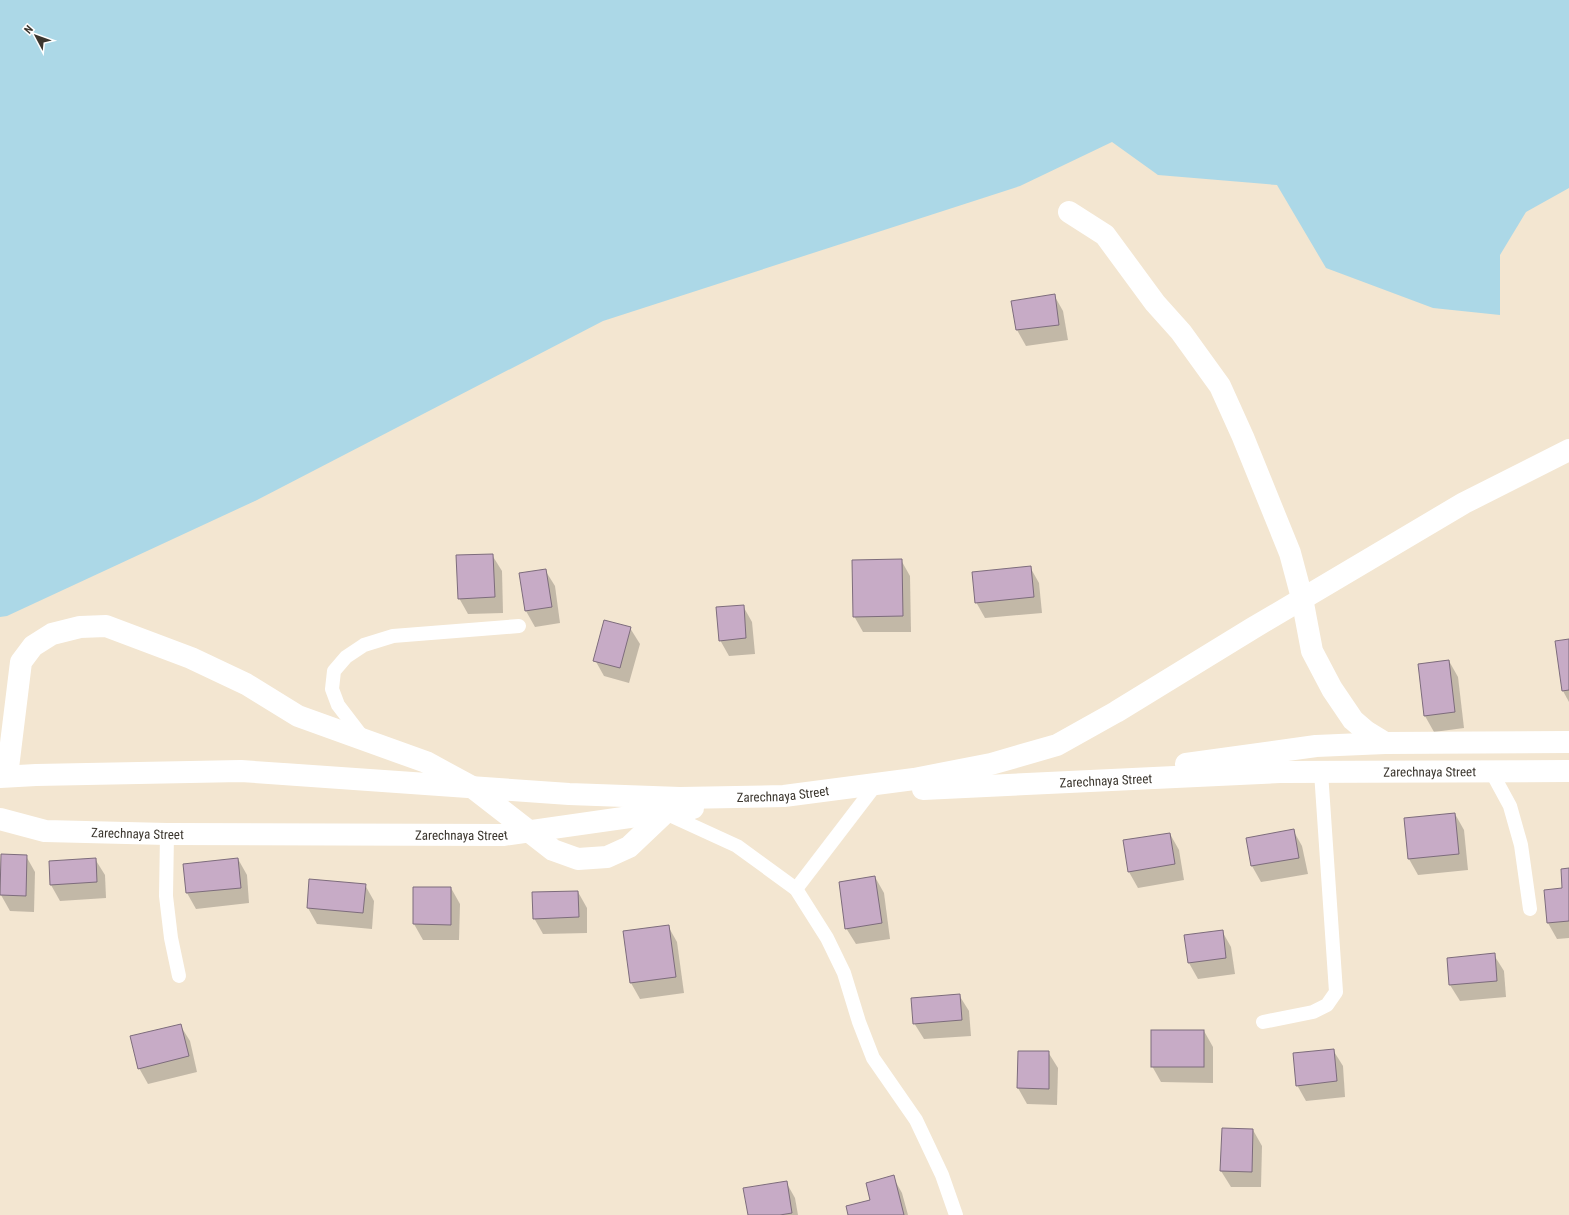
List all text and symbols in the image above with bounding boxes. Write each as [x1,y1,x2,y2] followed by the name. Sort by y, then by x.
[16,16,56,56] north arrow
[22,23,36,37] text: N
[1383,764,1476,780] street label: Zarechnaya Street
[1059,771,1153,790] street label: Zarechnaya Street
[737,783,830,805] street label: Zarechnaya Street
[91,825,184,842] street label: Zarechnaya Street
[415,827,509,843] street label: Zarechnaya Street

